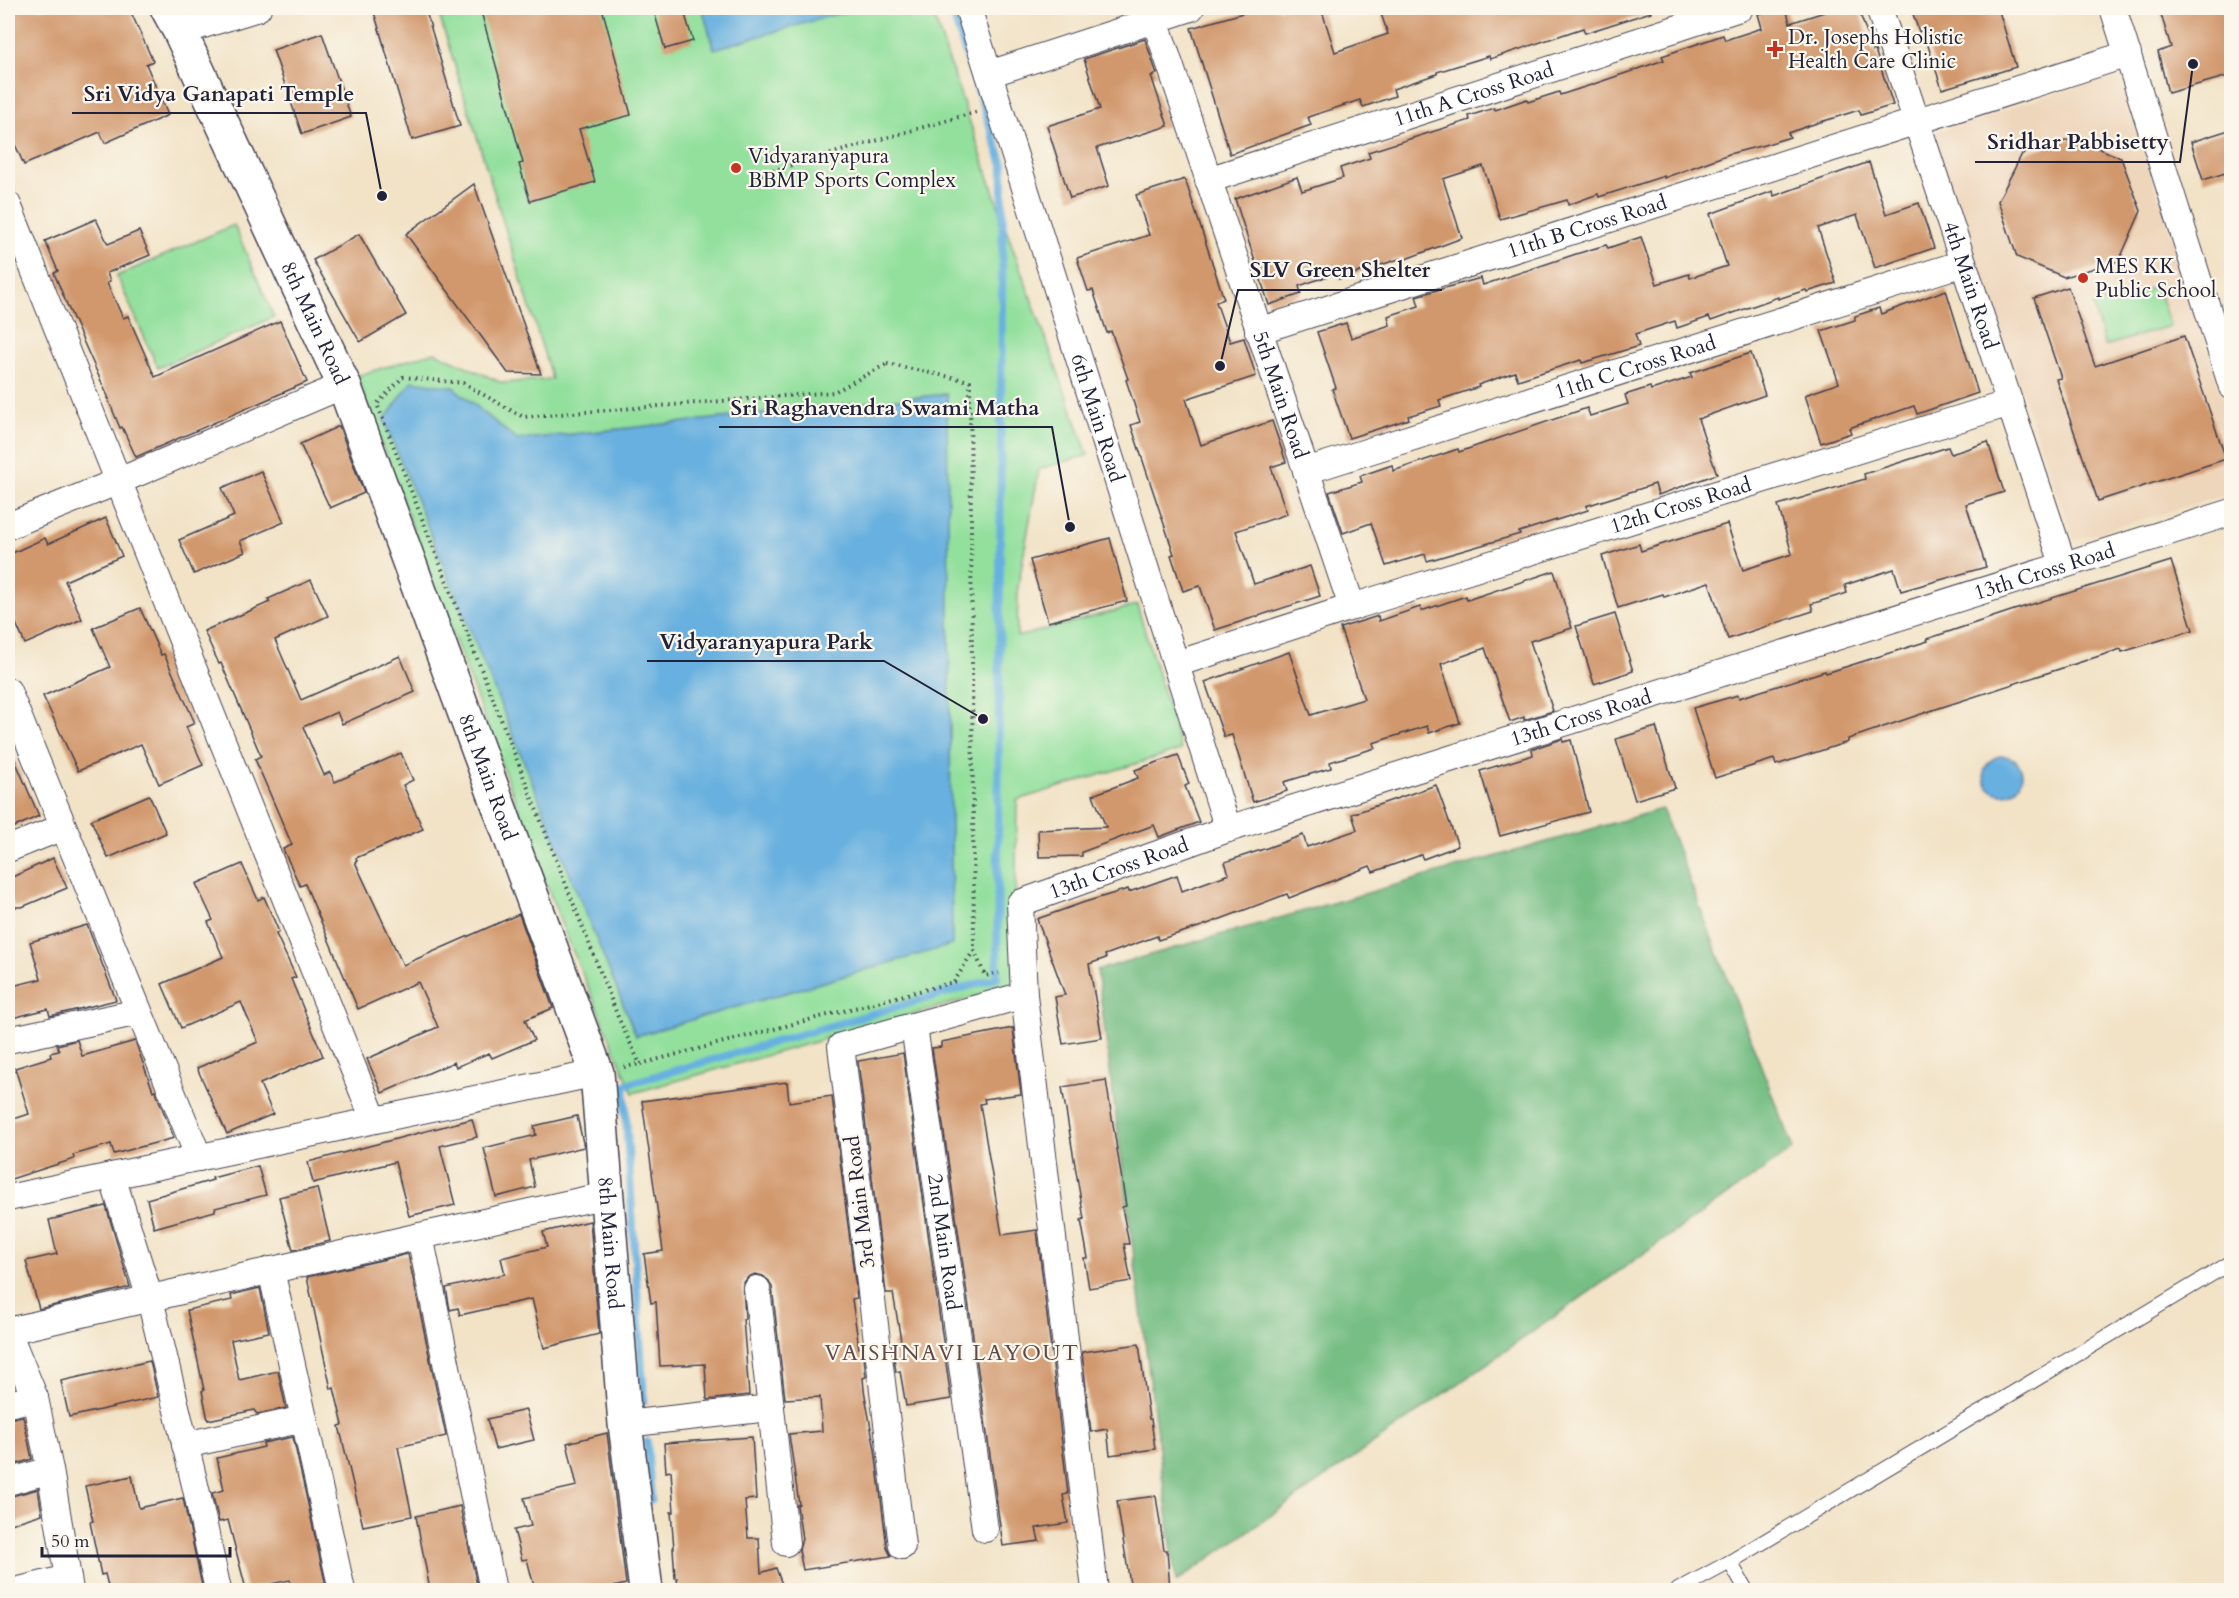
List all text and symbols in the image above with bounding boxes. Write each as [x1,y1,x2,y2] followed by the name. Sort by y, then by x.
[1788,23,1963,76] place label: Dr. Josephs Holistic Health Care Clinic
[1766,40,1784,58] marker: Dr. Josephs Holistic Health Care Clinic
[1390,55,1557,134] street label: 11th A Cross Road
[72,73,366,113] callout: Sri Vidya Ganapati Temple
[84,79,354,109] text: Sri Vidya Ganapati Temple
[1975,122,2180,162] callout: Sridhar Pabbisetty
[1987,127,2169,157] text: Sridhar Pabbisetty
[748,142,957,195] place label: Vidyaranyapura BBMP Sports Complex
[729,161,743,175] marker: Vidyaranyapura BBMP Sports Complex
[1503,187,1670,265] street label: 11th B Cross Road
[1936,217,2005,353] street label: 4th Main Road
[1238,250,1442,290] callout: SLV Green Shelter
[2095,252,2216,305] place label: MES KK Public School
[1250,255,1430,285] text: SLV Green Shelter
[274,256,356,389] street label: 8th Main Road
[2076,271,2090,285] marker: MES KK Public School
[1246,327,1316,463] street label: 5th Main Road
[1550,328,1719,406] street label: 11th C Cross Road
[1064,350,1132,486] street label: 6th Main Road
[719,387,1052,427] callout: Sri Raghavendra Swami Matha
[731,393,1040,423] text: Sri Raghavendra Swami Matha
[1606,470,1755,541] street label: 12th Cross Road
[1970,535,2118,607] street label: 13th Cross Road
[647,621,884,661] callout: Vidyaranyapura Park
[659,627,873,657] text: Vidyaranyapura Park
[1507,682,1655,753] street label: 13th Cross Road
[452,709,525,844] street label: 8th Main Road
[1045,830,1192,906] street label: 13th Cross Road
[837,1134,883,1270] street label: 3rd Main Road
[920,1171,968,1312] street label: 2nd Main Road
[591,1175,630,1310] street label: 8th Main Road
[824,1338,1080,1368] district label: VAISHNAVI LAYOUT
[42,1520,230,1558] scale bar
[51,1529,90,1554] text: 50 m

